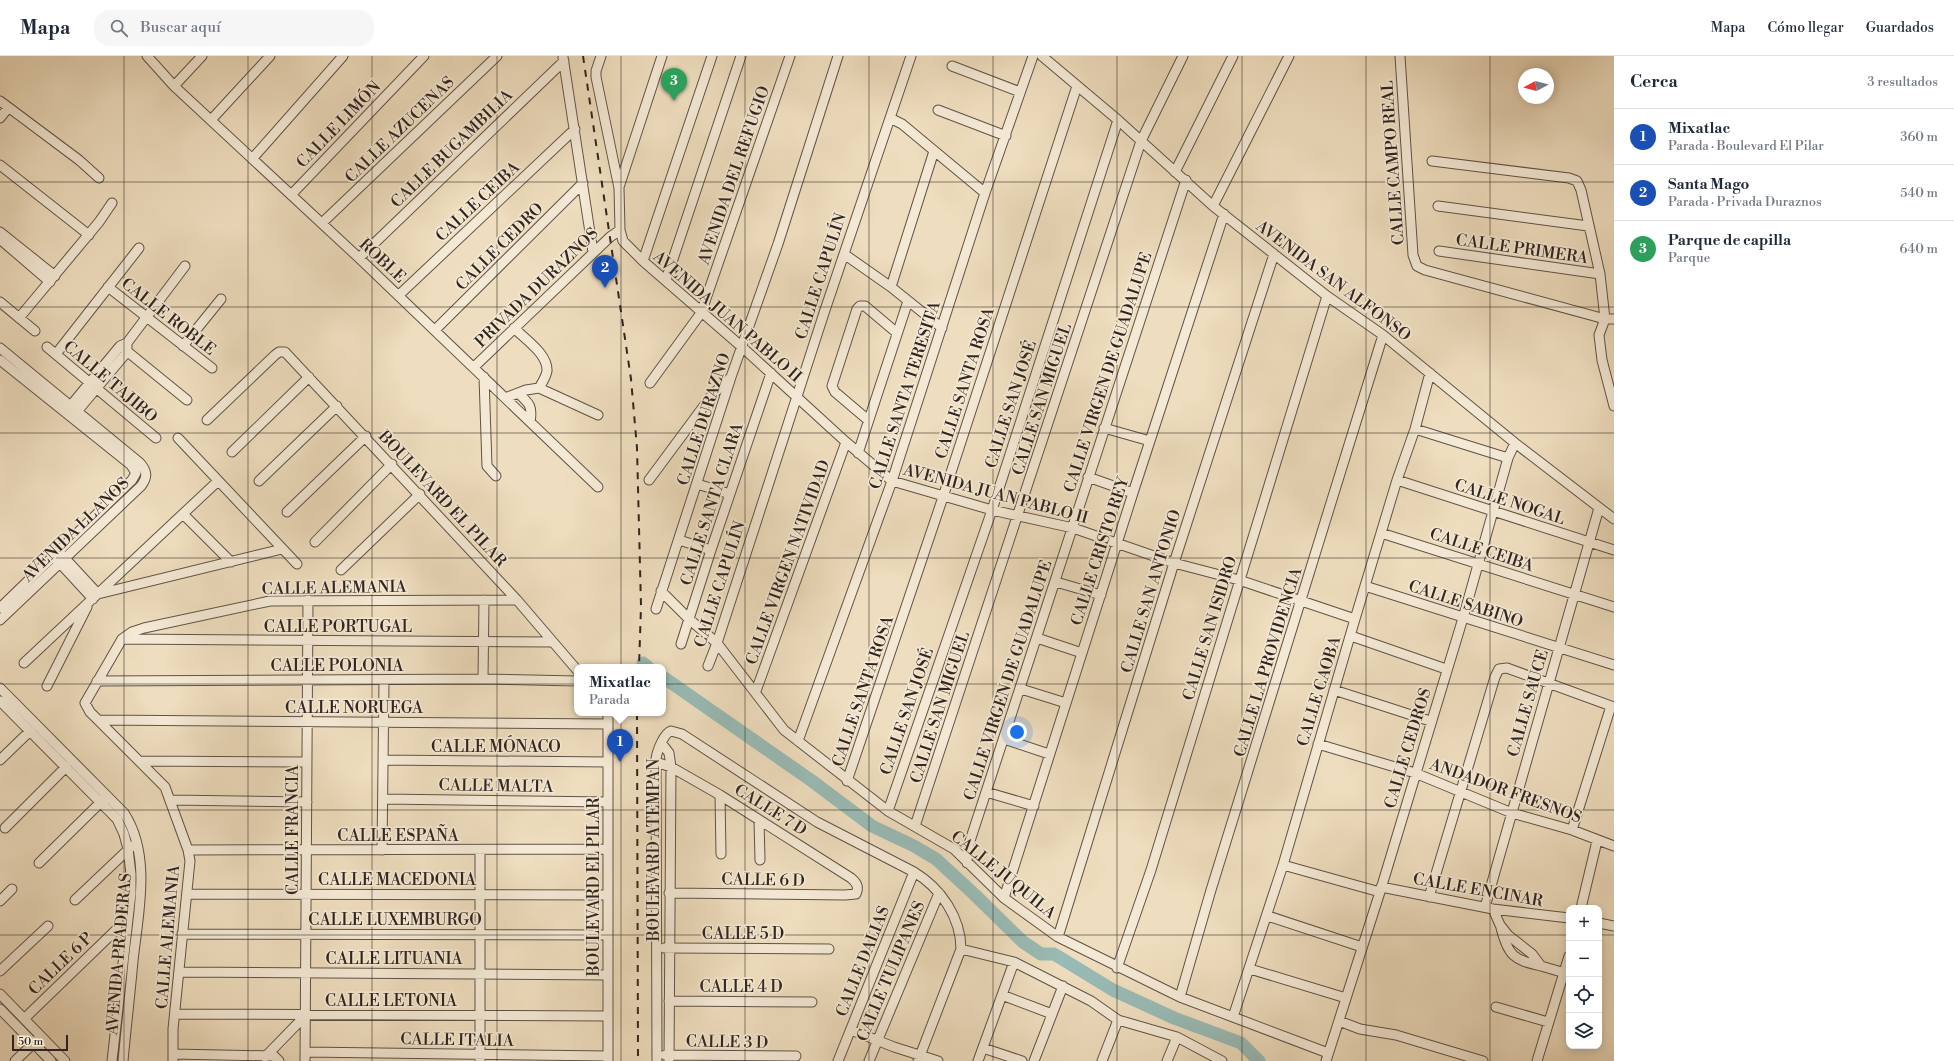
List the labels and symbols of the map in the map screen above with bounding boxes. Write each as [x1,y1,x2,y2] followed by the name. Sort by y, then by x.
[661,68,687,101] pin: 3
[1518,68,1554,104] north arrow
[341,72,459,187] street label: CALLE AZUCENAS
[291,76,385,172] street label: CALLE LIMÓN
[1377,80,1409,246] street label: CALLE CAMPO REAL
[694,83,774,268] street label: AVENIDA DEL REFUGIO
[387,85,518,212] street label: CALLE BUGAMBILIA
[431,157,525,246] street label: CALLE CEIBA
[452,199,548,295] street label: CALLE CEDRO
[789,210,851,342] street label: CALLE CAPULÍN
[1251,215,1415,346] street label: AVENIDA SAN ALFONSO
[471,224,603,352] street label: PRIVADA DURAZNOS
[1455,230,1590,268] street label: CALLE PRIMERA
[355,234,410,287] street label: ROBLE
[648,246,806,387] street label: AVENIDA JUAN PABLO II
[1060,250,1156,495] street label: CALLE VIRGEN DE GUADALUPE
[592,255,618,288] pin: 2
[117,274,220,360] street label: CALLE ROBLE
[865,298,945,492] street label: CALLE SANTA TERESITA
[931,304,999,462] street label: CALLE SANTA ROSA
[1008,320,1076,478] street label: CALLE SAN MIGUEL
[59,337,162,427] street label: CALLE TAJIBO
[979,337,1041,471] street label: CALLE SAN JOSÉ
[673,351,735,488] street label: CALLE DURAZNO
[676,419,748,588] street label: CALLE SANTA CLARA
[373,426,511,572] street label: BOULEVARD EL PILAR
[741,457,834,668] street label: CALLE VIRGEN NATIVIDAD
[900,459,1090,528] street label: AVENIDA JUAN PABLO II
[17,473,134,587] street label: AVENIDA LLANOS
[1067,473,1134,628] street label: CALLE CRISTO REY
[1452,475,1568,529] street label: CALLE NOGAL
[1117,507,1185,675] street label: CALLE SAN ANTONIO
[688,518,750,650] street label: CALLE CAPULÍN
[1427,524,1537,576] street label: CALLE CEIBA
[1178,554,1241,703] street label: CALLE SAN ISIDRO
[960,558,1056,803] street label: CALLE VIRGEN DE GUADALUPE
[1230,564,1307,760] street label: CALLE LA PROVIDENCIA
[1406,576,1526,632] street label: CALLE SABINO
[262,577,408,599] street label: CALLE ALEMANIA
[828,612,898,769] street label: CALLE SANTA ROSA
[264,617,413,637] street label: CALLE PORTUGAL
[906,628,974,786] street label: CALLE SAN MIGUEL
[1293,633,1345,749] street label: CALLE CAOBA
[874,644,938,778] street label: CALLE SAN JOSÉ
[1503,647,1553,759] street label: CALLE SAUCE
[270,656,405,676] street label: CALLE POLONIA
[1380,686,1436,811] street label: CALLE CEDROS
[285,698,424,718] street label: CALLE NORUEGA
[1007,722,1027,742] your location
[607,729,633,762] pin: 1
[431,735,561,757] street label: CALLE MÓNACO
[1426,754,1584,828] street label: ANDADOR FRESNOS
[644,758,664,943] street label: BOULEVARD ATEMPAN
[283,764,303,895] street label: CALLE FRANCIA
[438,775,555,797] street label: CALLE MALTA
[731,780,810,840] street label: CALLE 7 D
[584,797,604,977] street label: BOULEVARD EL PILAR
[337,823,460,846] street label: CALLE ESPAÑA
[947,826,1061,924] street label: CALLE JUQUILA
[152,863,184,1010] street label: CALLE ALEMANIA
[721,869,805,891] street label: CALLE 6 D
[1411,869,1545,911] street label: CALLE ENCINAR
[318,870,477,890] street label: CALLE MACEDONIA
[102,872,136,1037] street label: AVENIDA PRADERAS
[852,898,930,1045] street label: CALLE TULIPANES
[832,903,894,1020] street label: CALLE DALIAS
[308,910,482,930] street label: CALLE LUXEMBURGO
[702,924,784,944] street label: CALLE 5 D
[24,928,97,999] street label: CALLE 6 P
[326,949,463,969] street label: CALLE LITUANIA
[699,977,783,997] street label: CALLE 4 D
[325,991,458,1011] street label: CALLE LETONIA
[400,1029,515,1051] street label: CALLE ITALIA
[686,1031,768,1053] street label: CALLE 3 D
[12,1033,68,1052] scale bar

